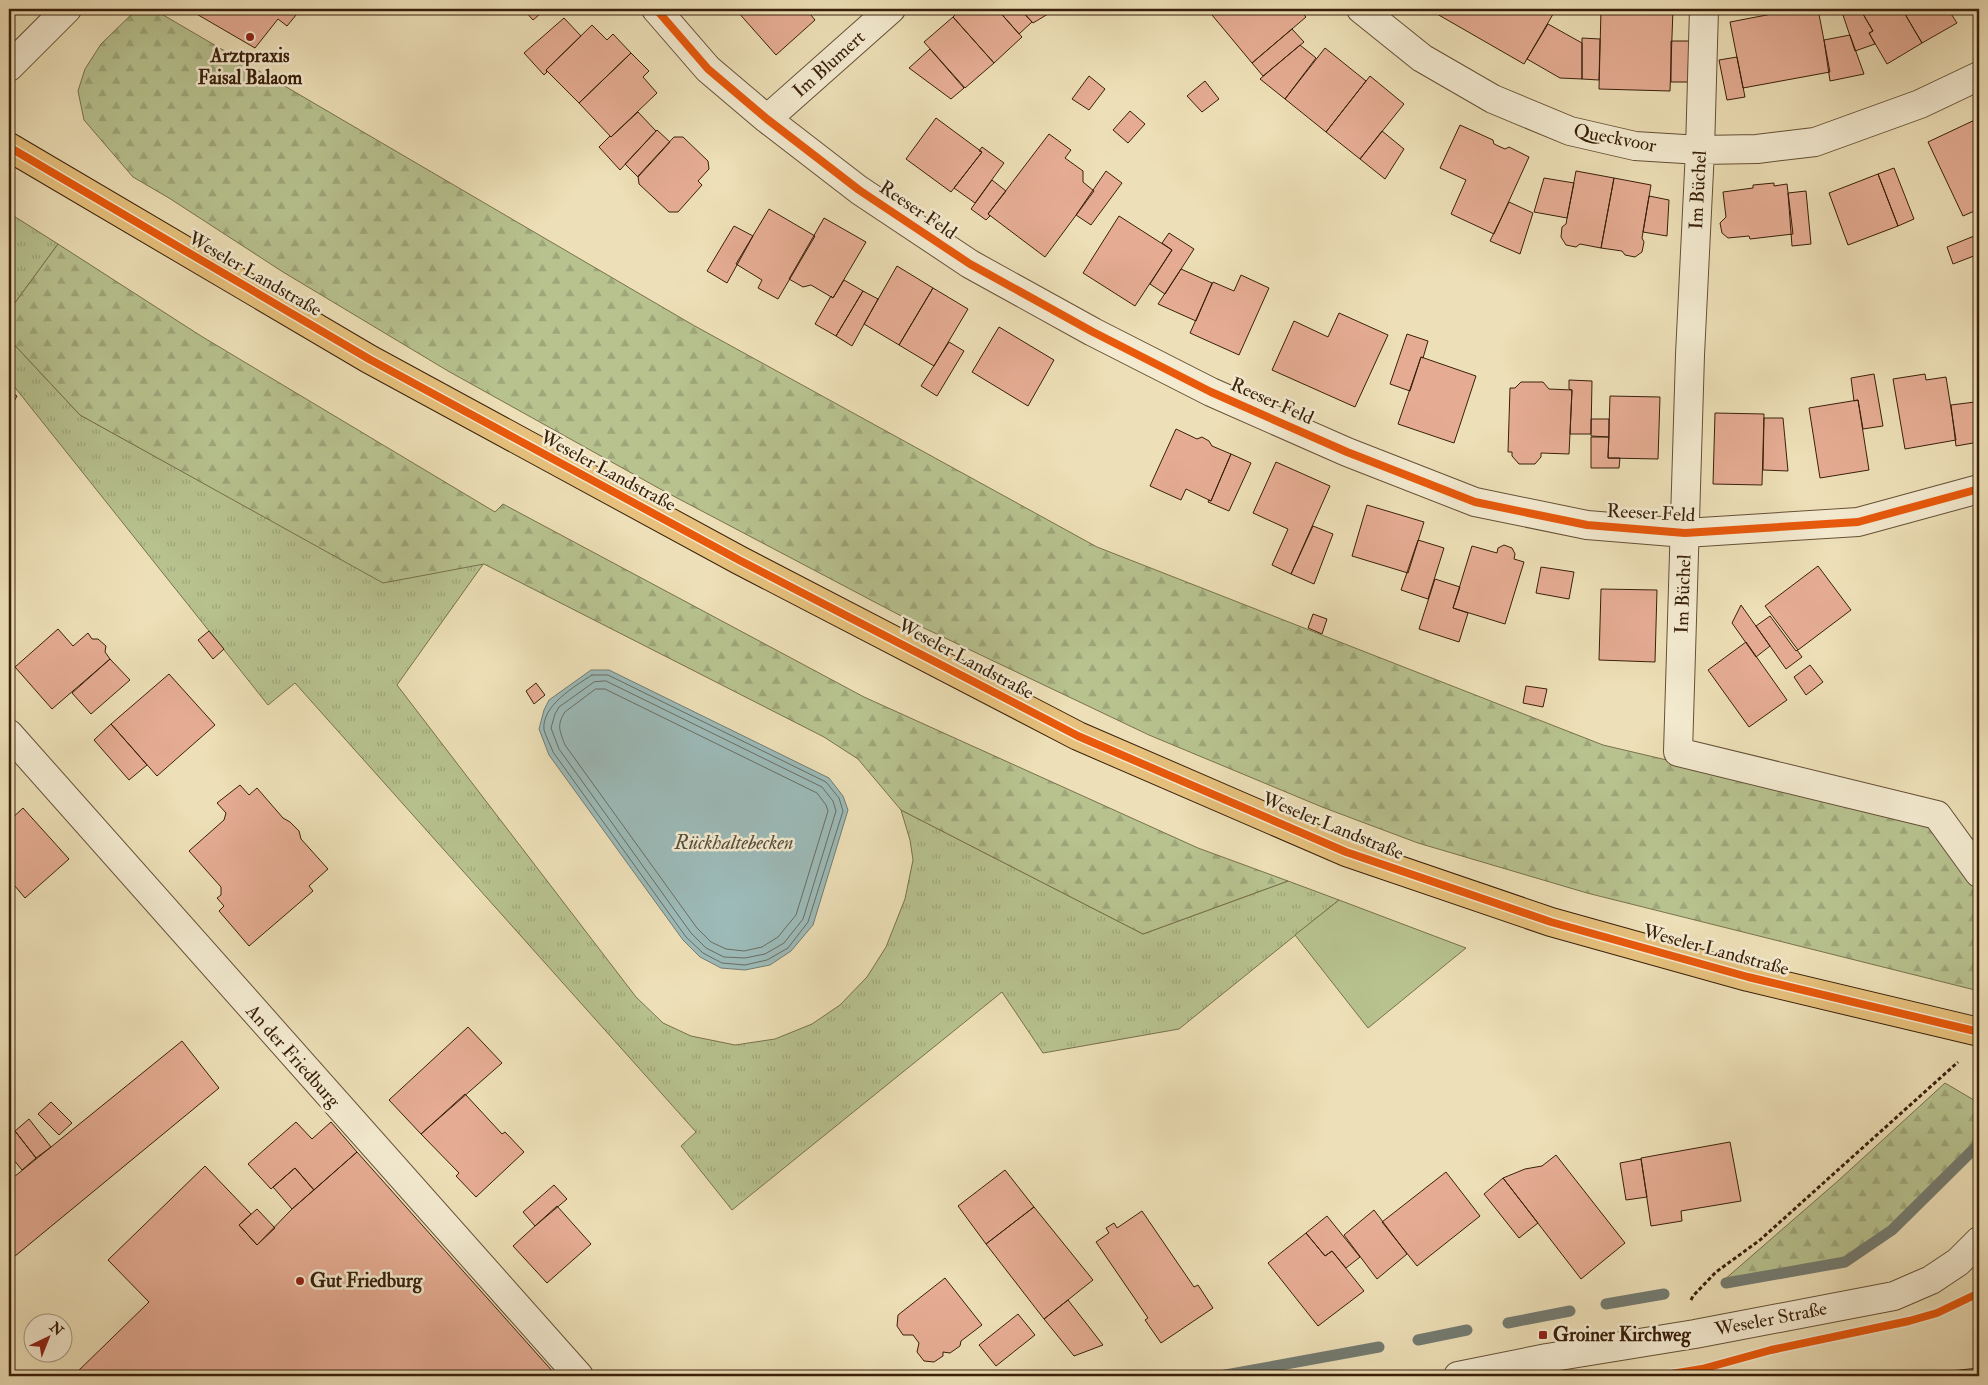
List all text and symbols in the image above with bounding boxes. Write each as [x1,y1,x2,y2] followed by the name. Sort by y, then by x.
[788,25,870,103] street label: Im Blumert
[244,31,256,43] marker: Arztpraxis Faisal Balaom
[198,44,302,90] place label: Arztpraxis Faisal Balaom
[1571,118,1659,158] street label: Queckvoor
[1684,150,1712,230] street label: Im Büchel
[875,175,962,245] street label: Reeser Feld
[183,226,326,322] street label: Weseler Landstraße
[1227,372,1318,430] street label: Reeser Feld
[535,425,680,517] street label: Weseler Landstraße
[1606,499,1696,527] street label: Reeser Feld
[1670,554,1696,634] street label: Im Büchel
[893,613,1038,705] street label: Weseler Landstraße
[1258,786,1407,865] street label: Weseler Landstraße
[674,830,793,855] water label: Rückhaltebecken
[1639,919,1792,981] street label: Weseler Landstraße
[240,999,346,1113] street label: An der Friedburg
[310,1269,423,1294] place label: Gut Friedburg
[294,1275,306,1287] marker: Gut Friedburg
[1712,1296,1829,1342] street label: Weseler Straße
[22,1312,72,1362] north arrow
[45,1318,67,1340] text: N
[1553,1323,1691,1348] place label: Groiner Kirchweg
[1537,1329,1549,1341] marker: Groiner Kirchweg

